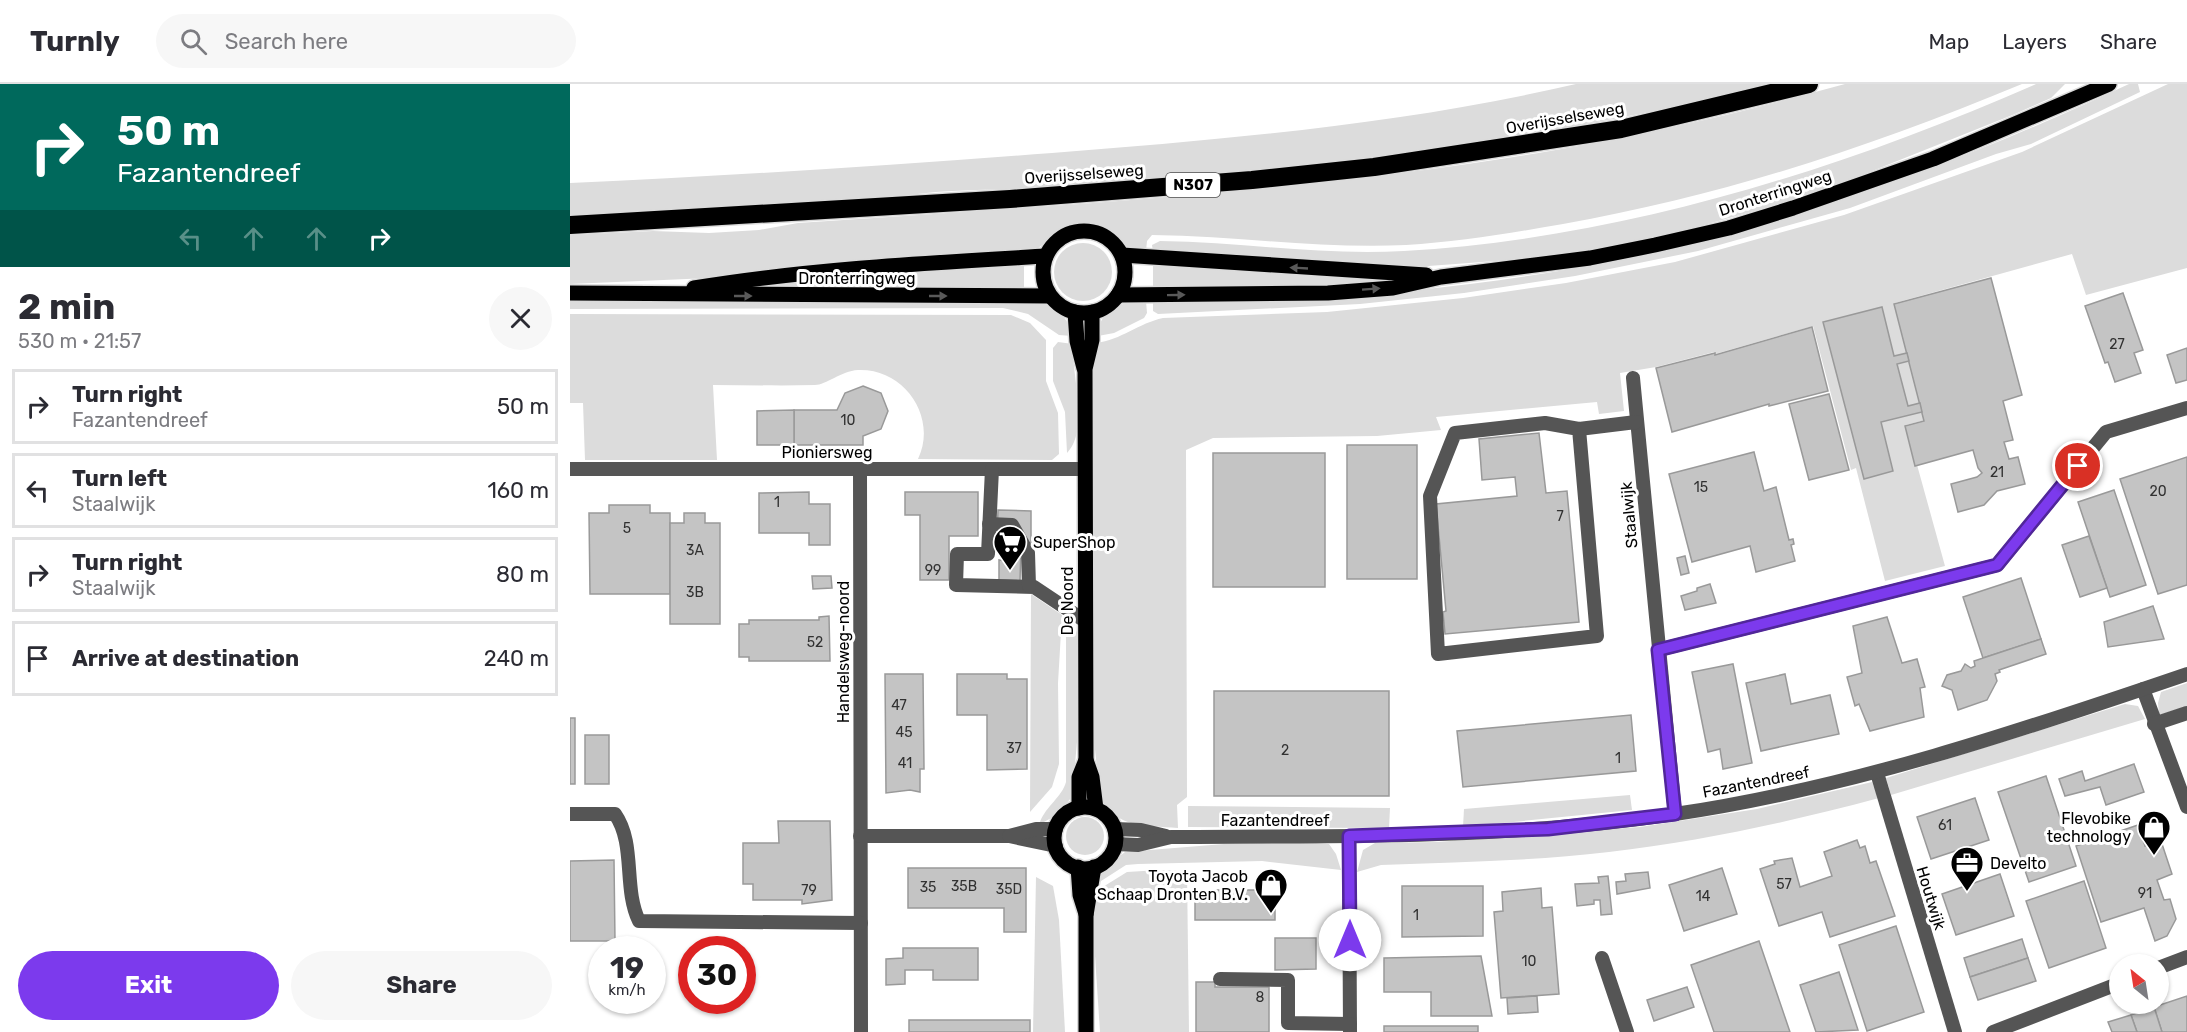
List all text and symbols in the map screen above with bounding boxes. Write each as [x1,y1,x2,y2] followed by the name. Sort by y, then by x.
[156,14,576,68] search box
[30,25,120,58] text: Turnly
[177,25,210,58] icon: search
[225,28,348,55] text: Search here
[1928,29,1969,54] text: Map
[2002,29,2067,54] text: Layers
[2100,29,2157,54] text: Share
[1504,98,1626,138] street label: Overijsselseweg
[117,106,220,156] text: 50 m
[18,108,96,186] icon: right
[117,157,300,189] text: Fazantendreef
[1024,160,1144,188] street label: Overijsselseweg
[1716,166,1834,220] street label: Dronterringweg
[1166,173,1220,197] road number: N307
[174,222,207,255] icon: left
[237,222,270,255] icon: ahead
[300,222,333,255] icon: ahead
[363,222,396,255] icon: right
[1289,263,1308,272] one-way arrow
[798,269,916,288] street label: Dronterringweg
[18,285,116,328] text: 2 min
[1362,285,1381,294] one-way arrow
[489,287,552,350] button: close
[1167,290,1186,300] one-way arrow
[734,291,753,301] one-way arrow
[929,291,948,301] one-way arrow
[18,329,141,353] text: 530 m · 21:57
[2109,336,2125,353] house number: 27
[72,381,182,408] text: Turn right
[21,390,54,423] icon: right
[497,393,549,420] text: 50 m
[72,408,208,432] text: Fazantendreef
[841,412,856,429] house number: 10
[2052,440,2103,491] pin
[781,443,873,462] street label: Pioniersweg
[2061,449,2094,482] icon: arrive
[1990,464,2004,481] house number: 21
[72,465,167,492] text: Turn left
[21,474,54,507] icon: left
[487,477,549,504] text: 160 m
[1694,479,1708,496] house number: 15
[1617,480,1641,549] street label: Staalwijk
[2149,483,2167,500] house number: 20
[72,492,155,516] text: Staalwijk
[774,494,780,511] house number: 1
[1556,508,1564,525] house number: 7
[623,520,631,537] house number: 5
[992,524,1028,571] supermarket icon: SuperShop
[1033,533,1116,552] place label: SuperShop
[686,542,705,559] house number: 3A
[72,549,182,576] text: Turn right
[21,558,54,591] icon: right
[496,561,549,588] text: 80 m
[925,562,941,579] house number: 99
[1058,567,1077,635] street label: De Noord
[72,576,155,600] text: Staalwijk
[834,581,853,723] street label: Handelsweg-noord
[686,584,704,601] house number: 3B
[807,634,823,651] house number: 52
[21,642,54,675] icon: arrive
[72,645,299,672] text: Arrive at destination
[484,645,549,672] text: 240 m
[891,697,907,714] house number: 47
[895,724,913,741] house number: 45
[1006,740,1022,757] house number: 37
[1281,742,1289,759] house number: 2
[1615,750,1621,767] house number: 1
[898,755,912,772] house number: 41
[1701,762,1812,802] street label: Fazantendreef
[2047,809,2131,846] place label: Flevobike technology
[2136,809,2172,856] shop icon: Flevobike technology
[1221,811,1330,830] street label: Fazantendreef
[1938,817,1952,834] house number: 61
[1949,845,1985,892] office icon: Develto
[1990,854,2047,873] place label: Develto
[1912,864,1950,933] street label: Houtwijk
[1097,867,1248,904] place label: Toyota Jacob Schaap Dronten B.V.
[1253,867,1289,914] shop icon: Toyota Jacob Schaap Dronten B.V.
[1776,876,1792,893] house number: 57
[951,878,977,895] house number: 35B
[920,879,936,896] house number: 35
[996,881,1022,898] house number: 35D
[801,882,817,899] house number: 79
[2138,885,2152,902] house number: 91
[1696,888,1711,905] house number: 14
[1413,907,1419,924] house number: 1
[1318,908,1382,972] position arrow
[678,936,756,1014] speed limit sign: 30
[610,950,644,986] text: 19
[18,951,279,1020] button: Exit
[291,951,552,1020] button: Share
[1522,953,1537,970] house number: 10
[2109,954,2169,1014] north arrow
[2109,954,2169,1014] map controls
[608,981,646,999] text: km/h
[1256,989,1265,1006] house number: 8

